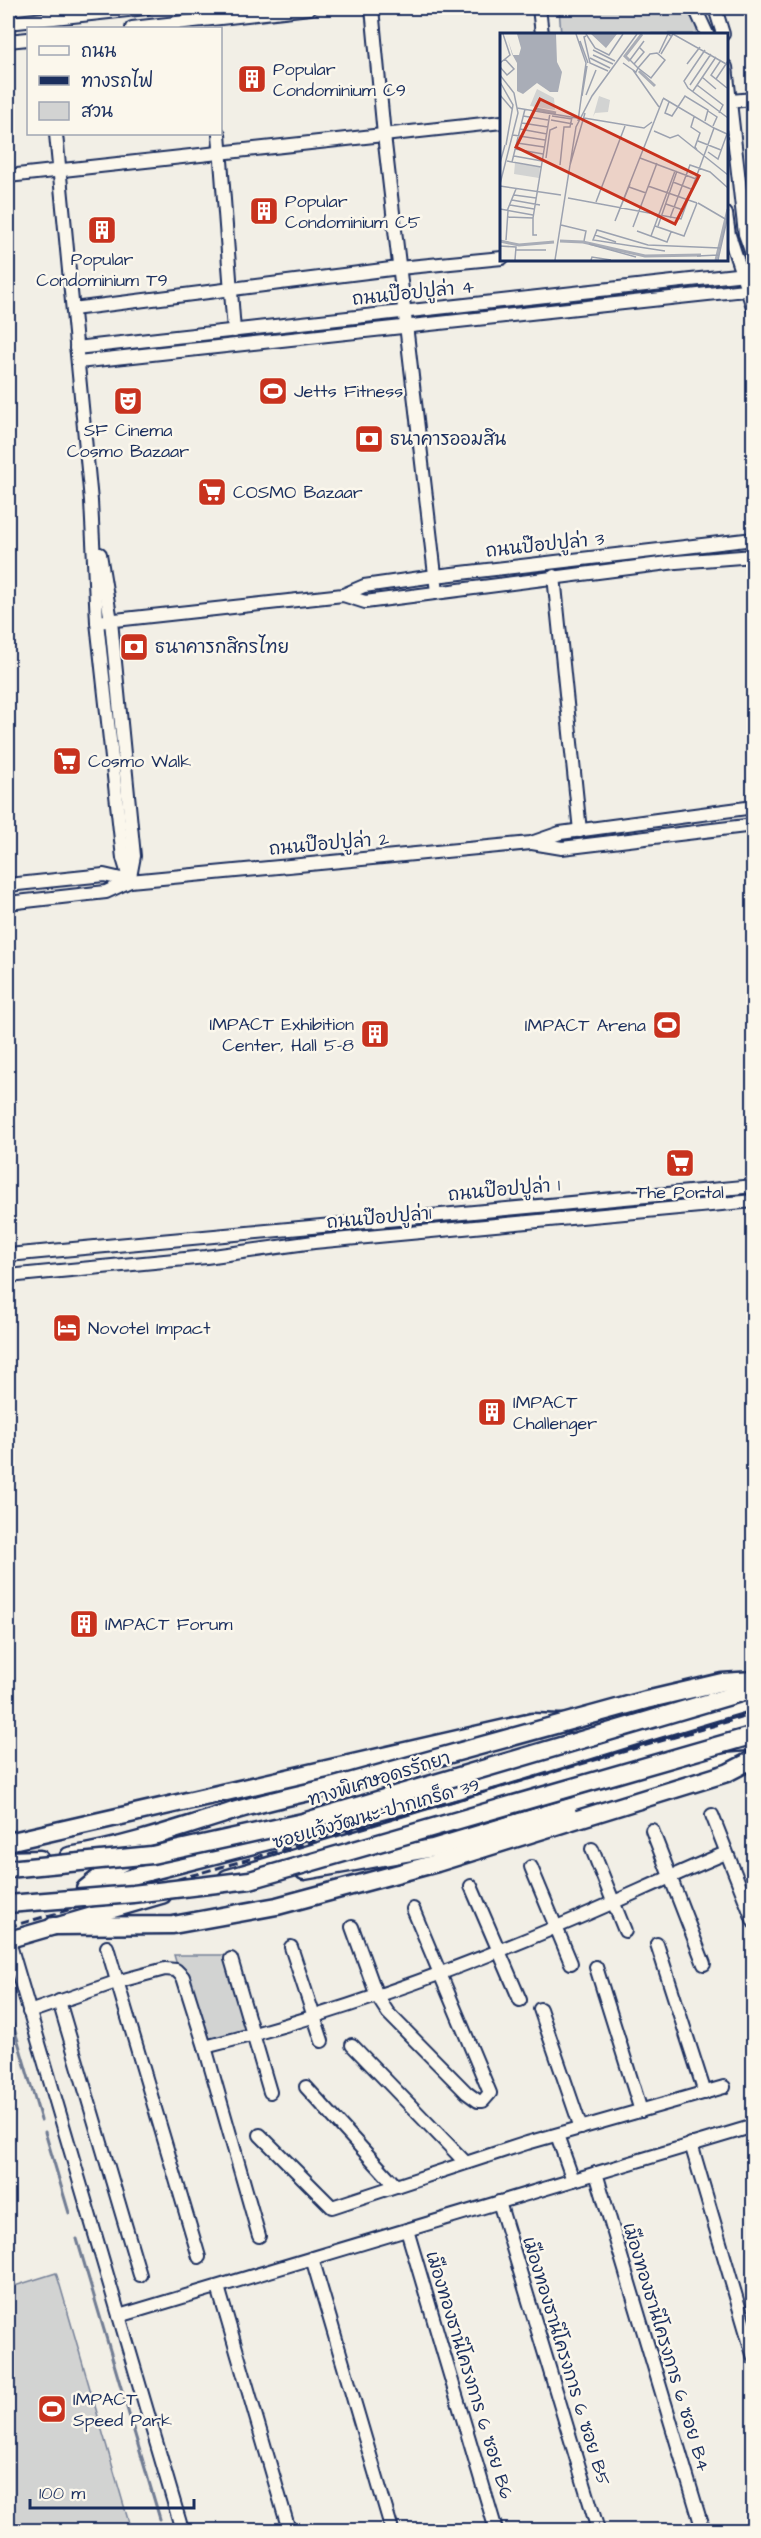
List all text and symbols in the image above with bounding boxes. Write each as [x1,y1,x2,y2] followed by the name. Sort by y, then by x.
[27,27,222,135] legend
[500,33,728,261] inset map
[81,39,116,64] text: ถนน
[273,57,406,103] place label: Popular Condominium C9
[236,63,268,95] building icon: Popular Condominium C9
[81,68,153,94] text: ทางรถไฟ
[81,99,113,124] text: สวน
[285,189,421,235] place label: Popular Condominium C5
[248,195,280,227] building icon: Popular Condominium C5
[86,214,118,246] building icon: Popular Condominium T9
[36,247,168,293] place label: Popular Condominium T9
[351,273,475,313] street label: ถนนป๊อปปูล่า 4
[257,375,289,407] sports icon: Jetts Fitness
[294,379,403,404] place label: Jetts Fitness
[112,385,144,417] theatre icon: SF Cinema Cosmo Bazaar
[67,418,189,464] place label: SF Cinema Cosmo Bazaar
[353,423,385,455] bank icon: ธนาคารออมสิน
[390,427,506,452] place label: ธนาคารออมสิน
[196,476,228,508] supermarket icon: COSMO Bazaar
[233,480,363,505] place label: COSMO Bazaar
[484,525,606,565] street label: ถนนป๊อปปูล่า 3
[118,631,150,663] bank icon: ธนาคารกสิกรไทย
[155,634,289,660] place label: ธนาคารกสิกรไทย
[51,745,83,777] supermarket icon: Cosmo Walk
[88,749,191,774] place label: Cosmo Walk
[268,825,391,863] street label: ถนนป๊อปปูล่า 2
[651,1009,683,1041] sports icon: IMPACT Arena
[209,1012,354,1058] place label: IMPACT Exhibition Center, Hall 5-8
[525,1013,646,1038] place label: IMPACT Arena
[359,1018,391,1050] building icon: IMPACT Exhibition Center, Hall 5-8
[664,1147,696,1179] supermarket icon: The Portal
[447,1172,561,1208] street label: ถนนป๊อปปูล่า 1
[636,1180,724,1205] place label: The Portal
[325,1200,433,1236] street label: ถนนป๊อปปูล่า1
[51,1312,83,1344] hotel icon: Novotel Impact
[88,1316,211,1341] place label: Novotel Impact
[513,1390,597,1437] place label: IMPACT Challenger
[476,1396,508,1428] building icon: IMPACT Challenger
[68,1608,100,1640] building icon: IMPACT Forum
[105,1612,232,1637] place label: IMPACT Forum
[305,1745,454,1814] street label: ทางพิเศษอุดรรัถยา
[269,1771,483,1856] street label: ซอยแจ้งวัฒนะ-ปากเกร็ด 39
[616,2219,717,2474] street label: เมืองทองธานีโครงการ 6 ซอย B4
[516,2233,617,2489] street label: เมืองทองธานีโครงการ 6 ซอย B5
[419,2248,520,2502] street label: เมืองทองธานีโครงการ 6 ซอย B6
[73,2387,172,2433] place label: IMPACT Speed Park
[36,2393,68,2425] sports icon: IMPACT Speed Park
[30,2472,194,2510] scale bar
[39,2481,85,2506] text: 100 m

